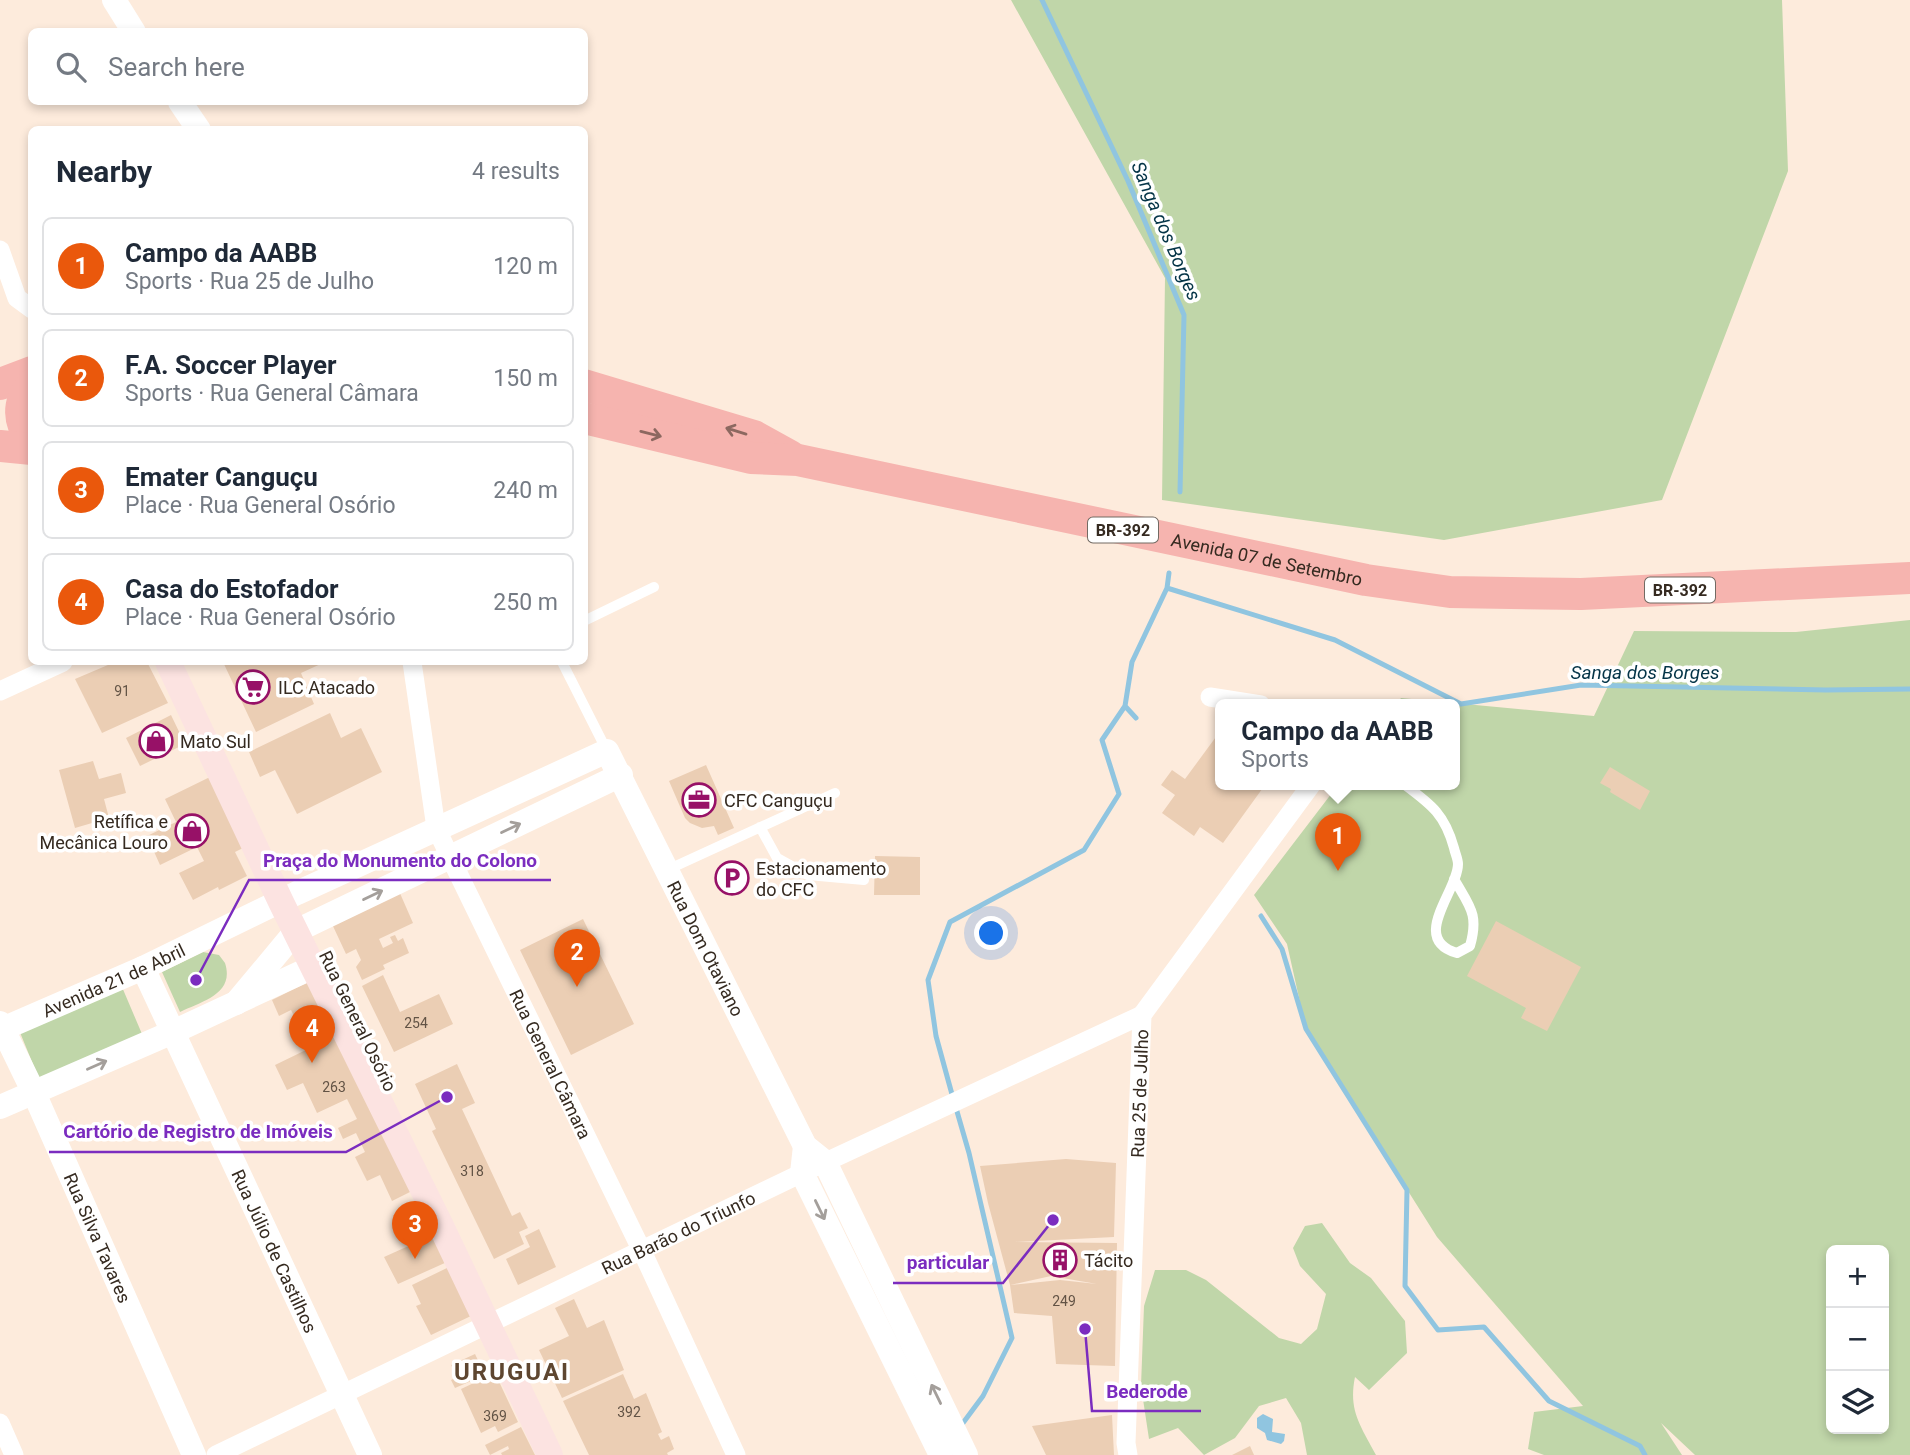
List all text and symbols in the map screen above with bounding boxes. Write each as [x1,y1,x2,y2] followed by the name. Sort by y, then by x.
[28,28,588,105] search box
[52,48,90,86] icon: search
[108,52,245,82] text: Search here
[56,154,152,189] text: Nearby
[472,158,560,185] text: 4 results
[1126,158,1206,304] water label: Sanga dos Borges
[125,238,317,268] text: Campo da AABB
[74,253,88,280] text: 1
[493,253,558,280] text: 120 m
[125,268,374,295] text: Sports · Rua 25 de Julho
[125,350,337,380] text: F.A. Soccer Player
[74,365,88,392] text: 2
[493,365,558,392] text: 150 m
[125,380,419,407] text: Sports · Rua General Câmara
[725,423,747,436] one-way arrow
[639,428,662,441] one-way arrow
[125,462,318,492] text: Emater Canguçu
[74,477,88,504] text: 3
[493,477,558,504] text: 240 m
[125,492,396,519] text: Place · Rua General Osório
[1088,517,1158,542] road number: BR-392
[1169,529,1364,589] street label: Avenida 07 de Setembro
[125,574,339,604] text: Casa do Estofador
[1645,578,1715,603] road number: BR-392
[74,589,88,616] text: 4
[493,589,558,616] text: 250 m
[125,604,396,631] text: Place · Rua General Osório
[1571,661,1719,684] water label: Sanga dos Borges
[234,668,272,706] supermarket icon: ILC Atacado
[278,677,375,698] place label: ILC Atacado
[114,683,130,699] house number: 91
[1215,699,1460,790] popup
[1241,716,1434,746] text: Campo da AABB
[137,722,175,760] shop icon: Mato Sul
[180,731,251,752] place label: Mato Sul
[1241,746,1309,773] text: Sports
[680,781,718,819] office icon: CFC Canguçu
[724,790,833,811] place label: CFC Canguçu
[39,811,168,853] place label: Retífica e Mecânica Louro
[173,812,211,850] shop icon: Retífica e Mecânica Louro
[1315,813,1361,871] pin: 1
[500,821,521,835] one-way arrow
[249,840,551,880] callout: Praça do Monumento do Colono
[263,849,537,872] text: Praça do Monumento do Colono
[756,858,886,900] place label: Estacionamento do CFC
[713,859,751,897] parking icon: Estacionamento do CFC
[663,877,749,1020] street label: Rua Dom Otaviano
[362,887,383,901] one-way arrow
[974,916,1008,950] your location
[554,929,600,987] pin: 2
[39,939,188,1021] street label: Avenida 21 de Abril
[315,947,401,1095] street label: Rua General Osório
[506,986,596,1142] street label: Rua General Câmara
[289,1005,335,1063] pin: 4
[404,1015,428,1031] house number: 254
[1126,1029,1152,1158] street label: Rua 25 de Julho
[85,1058,107,1071] one-way arrow
[322,1079,346,1095] house number: 263
[49,1112,346,1152] callout: Cartório de Registro de Imóveis
[63,1120,333,1143] text: Cartório de Registro de Imóveis
[460,1163,484,1179] house number: 318
[228,1166,322,1336] street label: Rua Júlio de Castilhos
[60,1169,136,1306] street label: Rua Silva Tavares
[598,1187,759,1278] street label: Rua Barão do Triunfo
[814,1199,828,1220] one-way arrow
[392,1201,438,1259] pin: 3
[1041,1241,1079,1279] building icon: Tácito
[893,1243,1003,1283] callout: particular
[1826,1245,1889,1434] map controls
[1826,1245,1889,1308] button: +
[1084,1250,1133,1271] place label: Tácito
[907,1251,989,1274] text: particular
[1052,1293,1076,1309] house number: 249
[1826,1308,1889,1371] button: −
[454,1358,570,1386] district label: URUGUAI
[1092,1371,1201,1411] callout: Bederode
[1826,1371,1889,1434] button: layers
[1106,1380,1188,1403] text: Bederode
[929,1384,943,1405] one-way arrow
[617,1404,641,1420] house number: 392
[483,1408,507,1424] house number: 369

